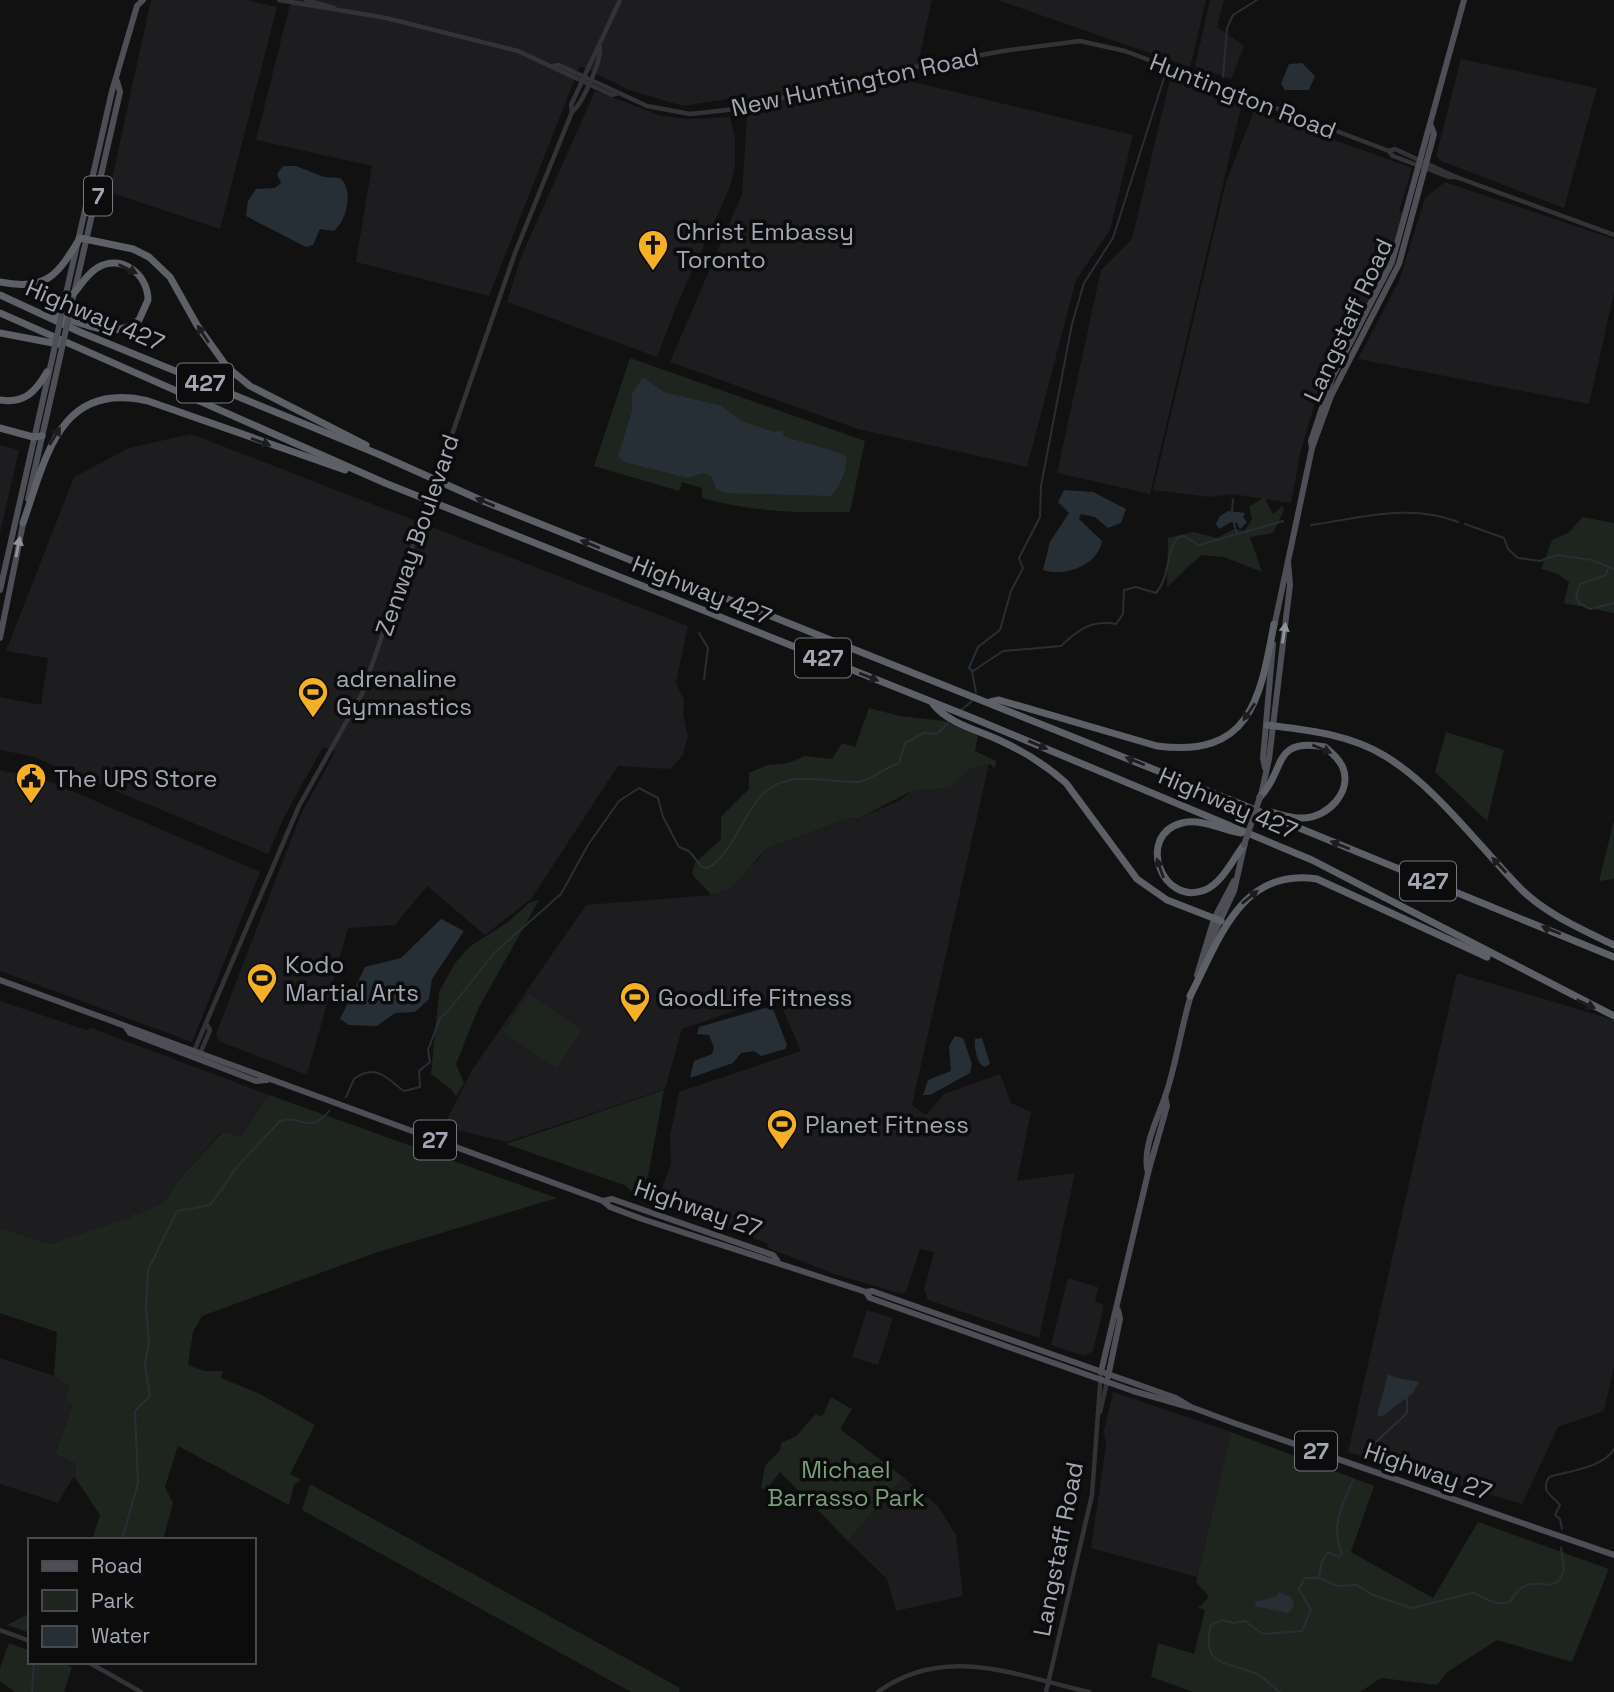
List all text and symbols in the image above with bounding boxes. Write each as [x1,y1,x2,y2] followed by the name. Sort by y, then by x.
[728,41,982,123] street label: New Huntington Road
[1145,46,1341,146] street label: Huntington Road
[84,176,112,216] road number: 7
[676,216,854,275] place label: Christ Embassy Toronto
[636,228,670,272] church icon: Christ Embassy Toronto
[1297,233,1399,407] street label: Langstaff Road
[119,262,139,274] one-way arrow
[21,272,169,358] street label: Highway 427
[196,325,209,344] one-way arrow
[177,364,233,402] road number: 427
[49,427,62,446] one-way arrow
[368,430,466,640] street label: Zenway Boulevard
[250,437,271,448] one-way arrow
[475,496,496,507] one-way arrow
[13,536,24,558] one-way arrow
[579,538,600,549] one-way arrow
[628,548,776,632] street label: Highway 427
[1278,622,1289,644] one-way arrow
[795,638,851,678] road number: 427
[336,663,472,722] place label: adrenaline Gymnastics
[858,671,879,682] one-way arrow
[296,675,330,719] sports icon: adrenaline Gymnastics
[1242,703,1255,722] one-way arrow
[1028,740,1049,751] one-way arrow
[1312,743,1332,755] one-way arrow
[1124,755,1145,766] one-way arrow
[1154,760,1302,846] street label: Highway 427
[14,761,48,805] public building icon: The UPS Store
[54,763,217,794] place label: The UPS Store
[1330,839,1351,850] one-way arrow
[1154,857,1165,878] one-way arrow
[1492,857,1508,874] one-way arrow
[1400,862,1456,900] road number: 427
[1241,889,1259,904] one-way arrow
[1541,924,1562,935] one-way arrow
[285,949,419,1008] place label: Kodo Martial Arts
[245,961,279,1005] sports icon: Kodo Martial Arts
[618,980,652,1024] sports icon: GoodLife Fitness
[658,982,852,1013] place label: GoodLife Fitness
[1576,998,1597,1009] one-way arrow
[765,1107,799,1151] sports icon: Planet Fitness
[805,1109,969,1140] place label: Planet Fitness
[414,1120,456,1160] road number: 27
[630,1172,766,1244] street label: Highway 27
[1295,1432,1337,1470] road number: 27
[1360,1435,1496,1507] street label: Highway 27
[767,1454,925,1513] park label: Michael Barrasso Park
[1026,1459,1090,1639] street label: Langstaff Road
[28,1538,256,1664] legend
[91,1552,143,1579] text: Road
[91,1587,135,1614] text: Park
[91,1622,150,1649] text: Water

